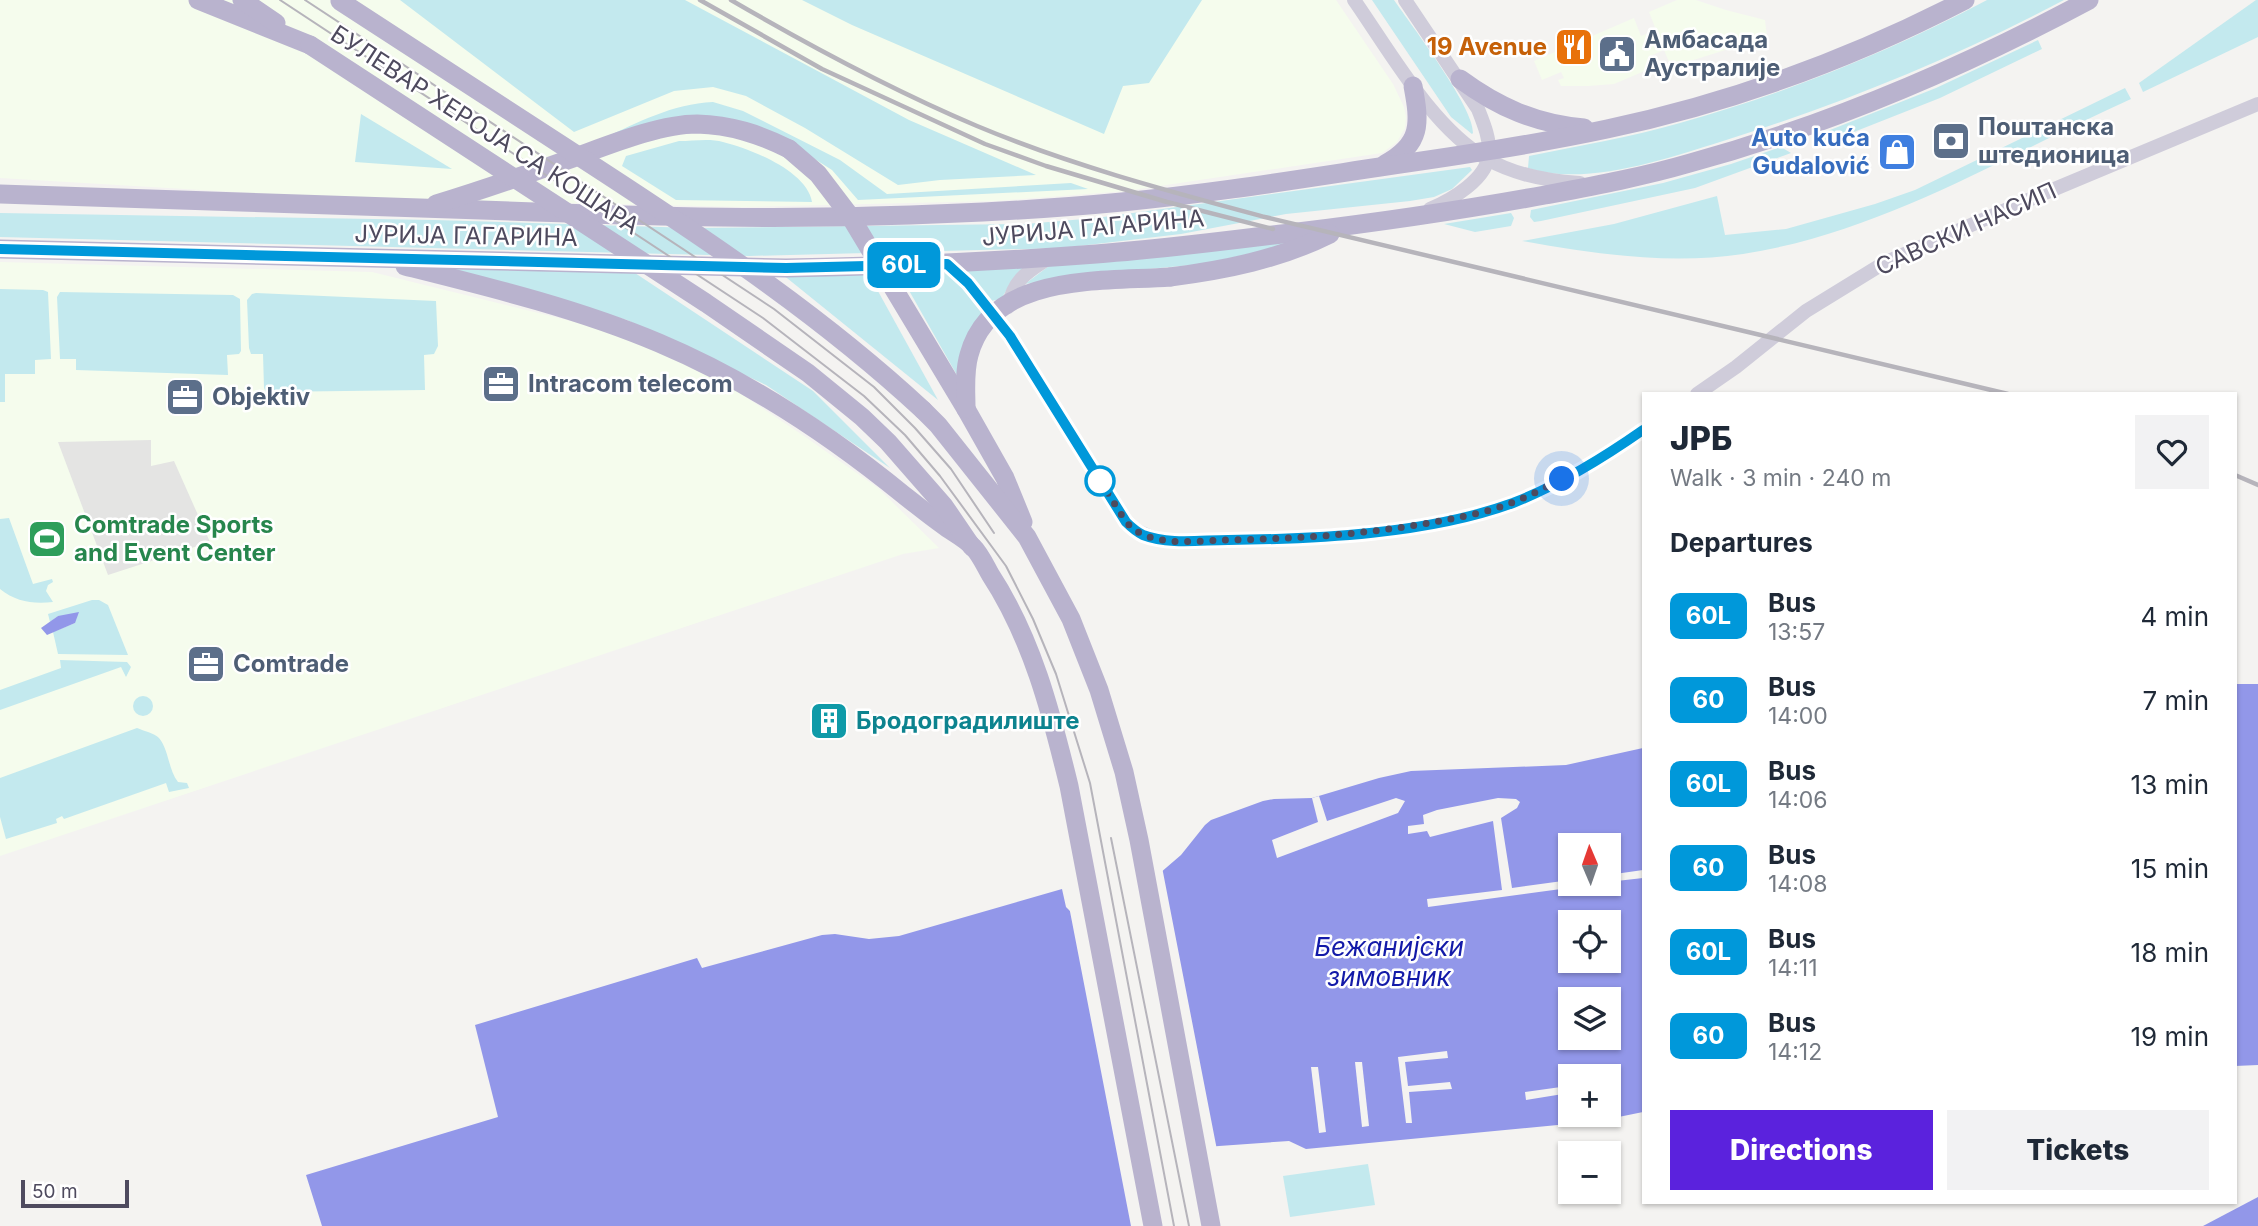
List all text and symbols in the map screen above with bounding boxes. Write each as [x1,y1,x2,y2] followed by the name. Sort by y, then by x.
[326,19,645,240] street label: БУЛЕВАР ХЕРОЈА СА КОШАРА
[1644,25,1780,82] place label: Амбасада Аустралије
[1553,26,1595,68] restaurant icon: 19 Avenue
[1427,32,1547,61] place label: 19 Avenue
[1596,33,1638,75] public building icon: Амбасада Аустралије
[1978,112,2130,169] place label: Поштанска штедионица
[1930,120,1972,162] bank icon: Поштанска штедионица
[1751,123,1870,180] place label: Auto kuća Gudalović
[1876,131,1918,173] shop icon: Auto kuća Gudalović
[1871,176,2061,281] street label: САВСКИ НАСИП
[980,203,1205,252] street label: ЈУРИЈА ГАГАРИНА
[354,219,578,252] street label: ЈУРИЈА ГАГАРИНА
[864,242,944,288] line badge: 60L
[881,250,927,279] text: 60L
[480,363,522,405] office icon: Intracom telecom
[528,369,733,398] place label: Intracom telecom
[164,376,206,418] office icon: Objektiv
[212,382,311,411] place label: Objektiv
[2135,415,2209,489] button: heart
[1670,418,1732,458] text: ЈРБ
[1544,461,1579,496] your location
[1670,464,1891,492] text: Walk · 3 min · 240 m
[1085,466,1115,496] unlabelled marker
[74,510,276,567] place label: Comtrade Sports and Event Center
[26,518,68,560] sports icon: Comtrade Sports and Event Center
[1670,527,1813,558] text: Departures
[1768,587,1816,618] text: Bus
[1686,601,1731,630] text: 60L
[2140,601,2209,632] text: 4 min
[1768,618,1825,646] text: 13:57
[185,643,227,685] office icon: Comtrade
[233,649,349,678] place label: Comtrade
[1768,671,1816,702] text: Bus
[1693,685,1724,714] text: 60
[2143,685,2209,716] text: 7 min
[808,700,850,742] building icon: Бродоградилиште
[1768,702,1828,730] text: 14:00
[856,706,1079,735] place label: Бродоградилиште
[1768,755,1816,786] text: Bus
[1686,769,1731,798] text: 60L
[2131,769,2209,800] text: 13 min
[1768,786,1828,814] text: 14:06
[1558,833,1620,896] north arrow
[1558,833,1621,1204] map controls
[1768,839,1816,870] text: Bus
[1693,853,1724,882] text: 60
[2131,853,2209,884] text: 15 min
[1768,870,1828,898] text: 14:08
[1558,910,1621,973] button: locate
[1768,923,1816,954] text: Bus
[1314,931,1464,992] water label: Бежанијски зимовник
[1686,937,1731,966] text: 60L
[2131,937,2209,968] text: 18 min
[1768,954,1818,982] text: 14:11
[1558,987,1621,1050] button: layers
[1768,1007,1816,1038] text: Bus
[1693,1021,1724,1050] text: 60
[2131,1021,2209,1052] text: 19 min
[1768,1038,1822,1066] text: 14:12
[1558,1064,1621,1127] button: +
[1670,1110,1933,1190] button: Directions
[1947,1110,2209,1190] button: Tickets
[1558,1141,1621,1204] button: −
[21,1177,130,1209] scale bar
[32,1180,78,1203] text: 50 m

